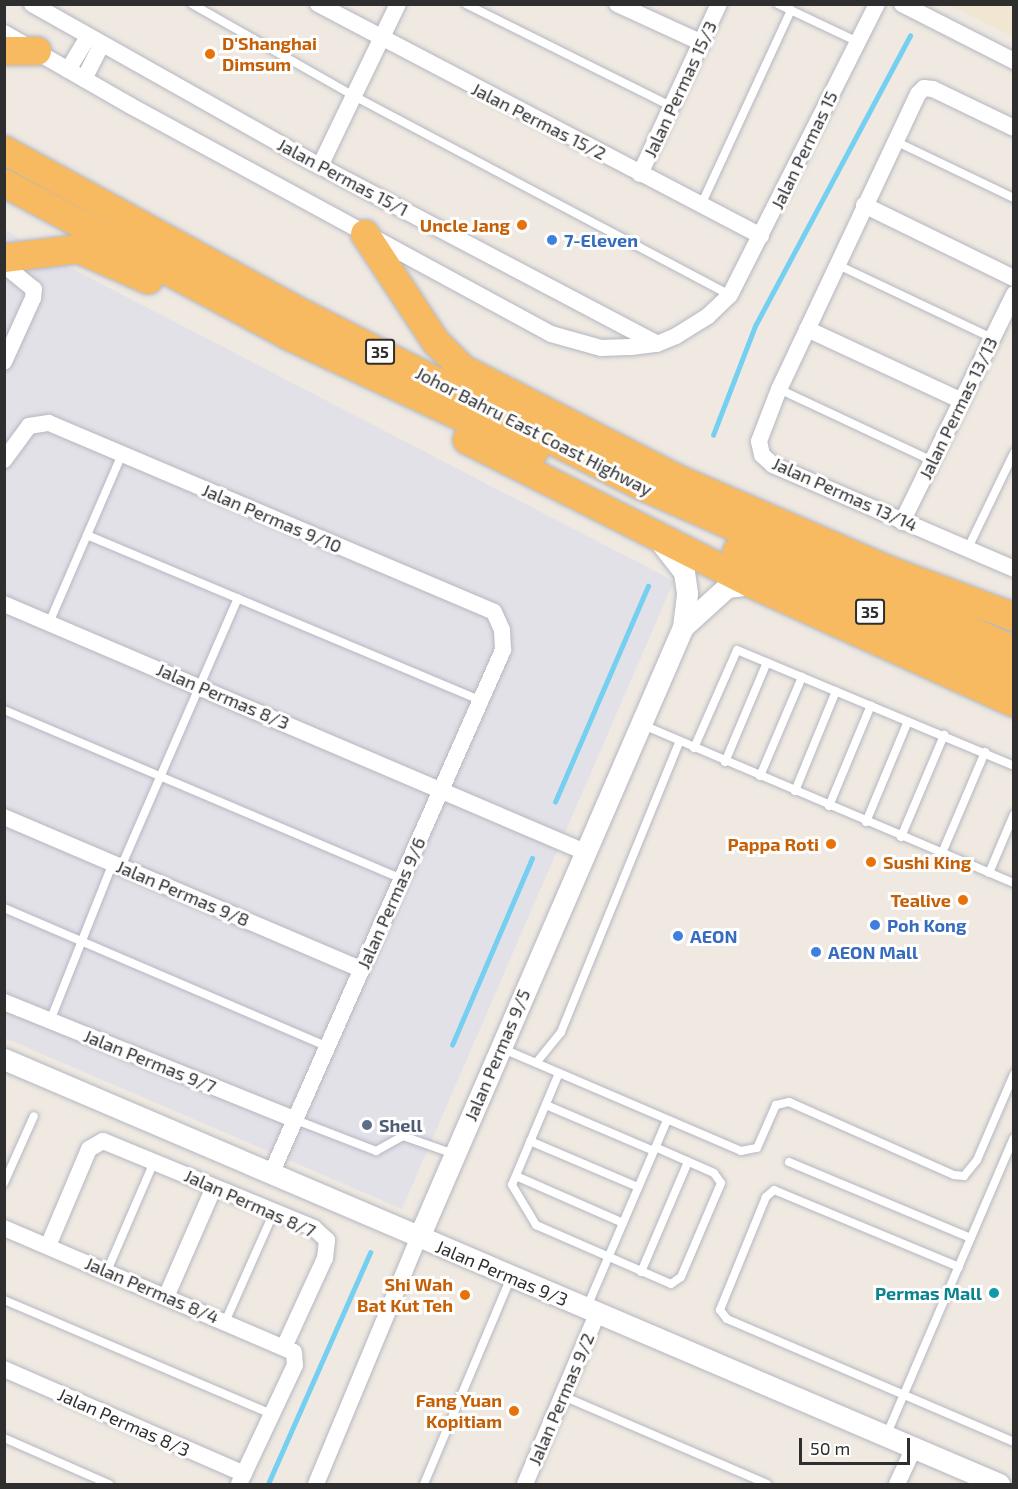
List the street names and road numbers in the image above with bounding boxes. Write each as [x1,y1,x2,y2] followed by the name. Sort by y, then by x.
[639,17,721,161] street label: Jalan Permas 15/3
[468,78,610,164] street label: Jalan Permas 15/2
[766,87,842,213] street label: Jalan Permas 15
[274,133,412,221] street label: Jalan Permas 15/1
[914,333,1002,483] street label: Jalan Permas 13/13
[365,339,395,365] road number: 35
[412,362,656,500] street label: Johor Bahru East Coast Highway
[769,452,921,536] street label: Jalan Permas 13/14
[199,479,345,557] street label: Jalan Permas 9/10
[855,599,885,625] road number: 35
[153,658,293,734] street label: Jalan Permas 8/3
[352,834,430,972] street label: Jalan Permas 9/6
[113,855,253,931] street label: Jalan Permas 9/8
[459,986,535,1124] street label: Jalan Permas 9/5
[81,1025,219,1097] street label: Jalan Permas 9/7
[181,1164,319,1242] street label: Jalan Permas 8/7
[433,1235,571,1311] street label: Jalan Permas 9/3
[82,1252,222,1328] street label: Jalan Permas 8/4
[523,1330,599,1468] street label: Jalan Permas 9/2
[55,1383,193,1461] street label: Jalan Permas 8/3

